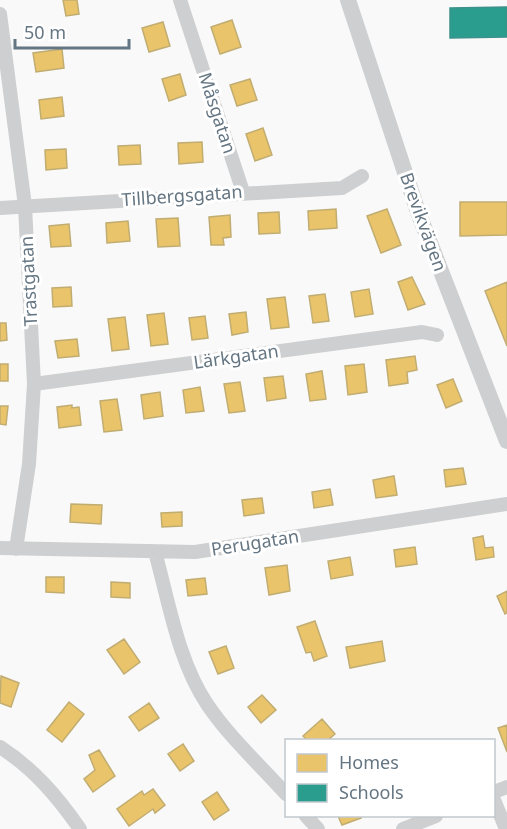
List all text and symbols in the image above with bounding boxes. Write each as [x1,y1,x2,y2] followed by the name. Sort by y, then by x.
[15,12,129,50] scale bar
[24,20,66,44] text: 50 m
[194,69,242,156] street label: Måsgatan
[395,169,453,274] street label: Brevikvägen
[121,179,243,211] street label: Tillbergsgatan
[14,235,42,327] street label: Trastgatan
[192,338,280,374] street label: Lärkgatan
[209,523,300,561] street label: Perugatan
[285,739,495,817] legend
[339,750,399,774] text: Homes
[339,780,404,804] text: Schools

